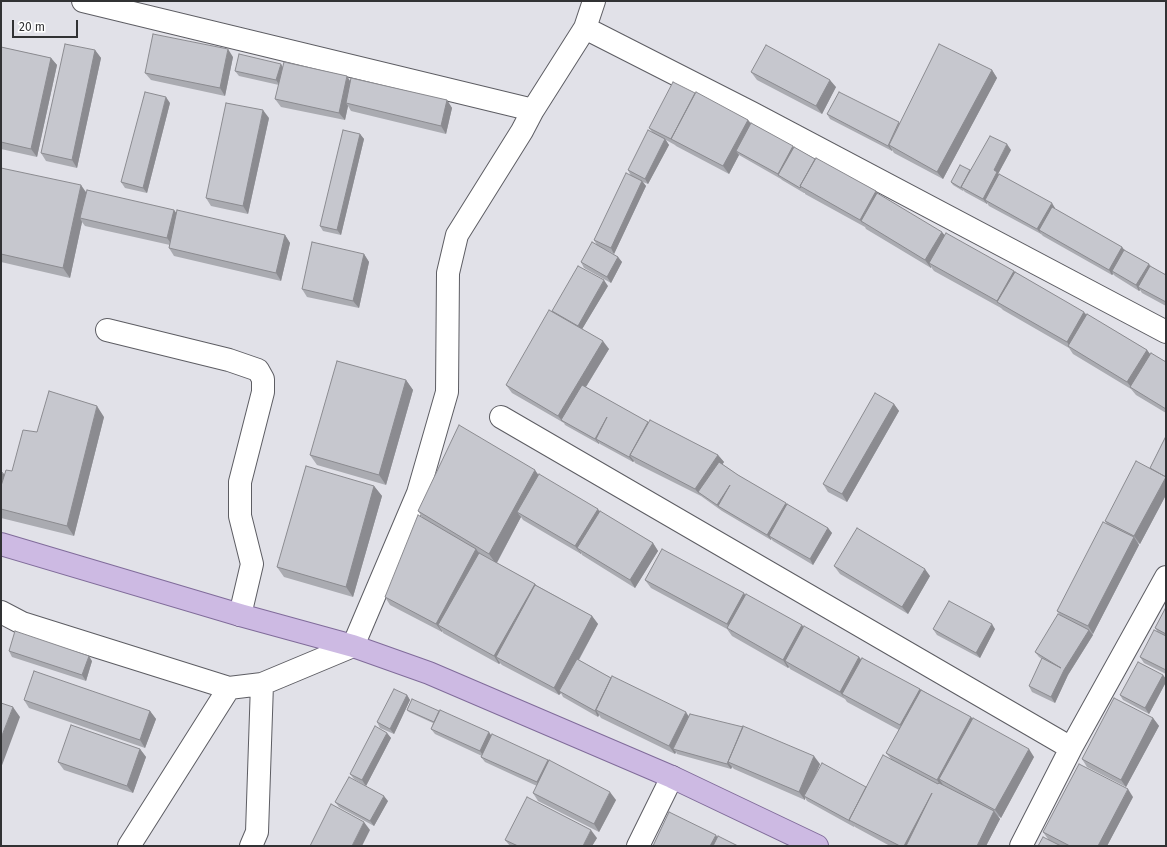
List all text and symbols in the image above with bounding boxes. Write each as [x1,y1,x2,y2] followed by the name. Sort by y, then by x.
[14,12,80,38] scale bar
[19,20,45,34] text: 20 m

